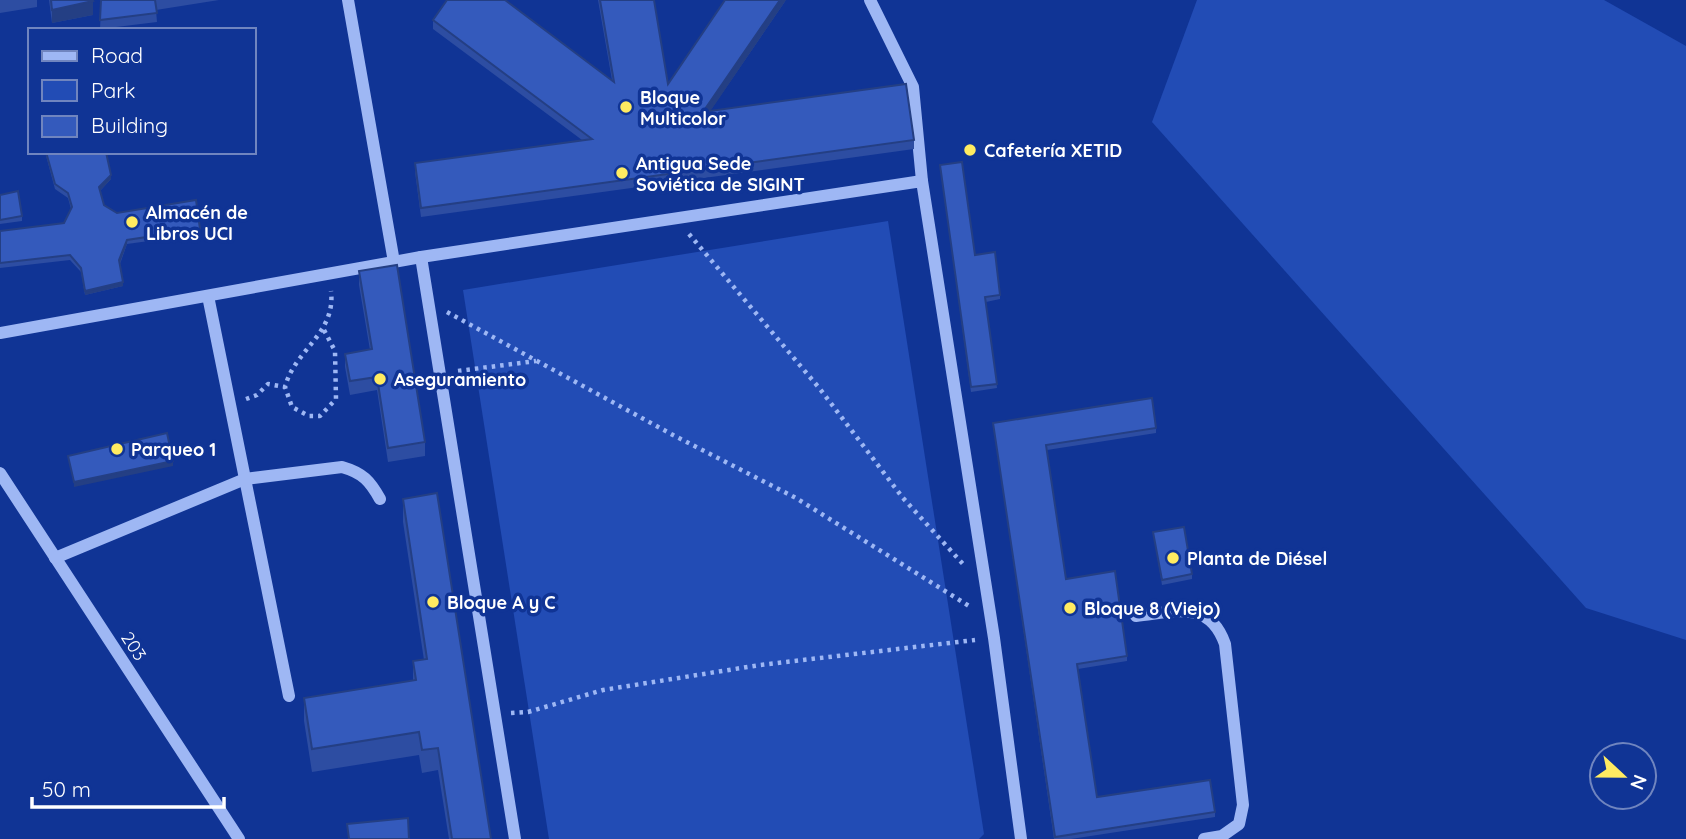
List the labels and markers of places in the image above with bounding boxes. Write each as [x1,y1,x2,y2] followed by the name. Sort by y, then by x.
[640,86,726,130] place label: Bloque Multicolor
[618,99,634,115] marker: Bloque Multicolor
[984,139,1122,162] place label: Cafetería XETID
[962,142,978,158] marker: Cafetería XETID
[636,152,805,196] place label: Antigua Sede Soviética de SIGINT
[614,165,630,181] marker: Antigua Sede Soviética de SIGINT
[146,201,248,245] place label: Almacén de Libros UCI
[124,214,140,230] marker: Almacén de Libros UCI
[394,368,526,391] place label: Aseguramiento
[372,371,388,387] marker: Aseguramiento
[131,438,216,461] place label: Parqueo 1
[109,441,125,457] marker: Parqueo 1
[1187,547,1327,570] place label: Planta de Diésel
[1165,550,1181,566] marker: Planta de Diésel
[447,591,556,614] place label: Bloque A y C
[425,594,441,610] marker: Bloque A y C
[1084,597,1220,620] place label: Bloque 8 (Viejo)
[1062,600,1078,616] marker: Bloque 8 (Viejo)

